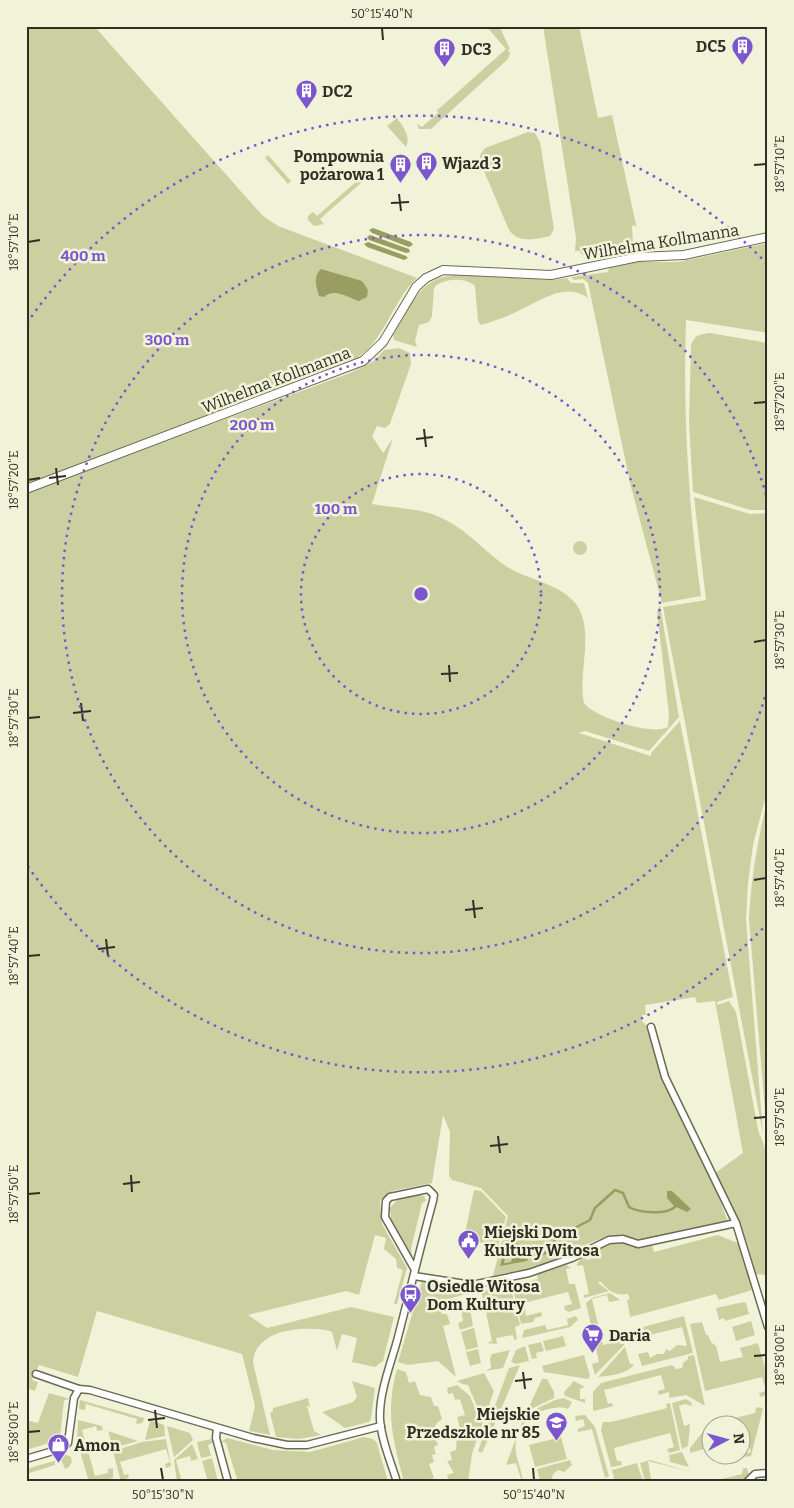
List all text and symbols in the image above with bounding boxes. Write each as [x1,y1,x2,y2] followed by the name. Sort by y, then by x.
[351,7,414,21] text: 50°15'40"N
[730,34,754,65] building icon: DC5
[433,37,457,68] building icon: DC3
[696,37,726,56] place label: DC5
[461,40,492,59] place label: DC3
[294,79,318,110] building icon: DC2
[322,82,352,101] place label: DC2
[773,135,787,193] text: 18°57'10"E
[294,147,384,184] place label: Pompownia pożarowa 1
[414,151,438,182] building icon: Wjazd 3
[388,153,412,184] building icon: Pompownia pożarowa 1
[442,154,501,173] place label: Wjazd 3
[7,213,21,271] text: 18°57'10"E
[582,220,741,264] street label: Wilhelma Kollmanna
[60,247,106,265] text: 400 m
[145,331,190,349] text: 300 m
[199,343,353,417] street label: Wilhelma Kollmanna
[773,373,787,431] text: 18°57'20"E
[230,416,275,434] text: 200 m
[7,451,21,509] text: 18°57'20"E
[315,500,358,518] text: 100 m
[412,585,430,603] centre of rings
[773,610,787,670] text: 18°57'30"E
[7,688,21,748] text: 18°57'30"E
[773,848,787,908] text: 18°57'40"E
[7,926,21,986] text: 18°57'40"E
[773,1088,787,1146] text: 18°57'50"E
[7,1165,21,1223] text: 18°57'50"E
[484,1223,599,1260] place label: Miejski Dom Kultury Witosa
[456,1229,480,1260] public building icon: Miejski Dom Kultury Witosa
[427,1277,540,1314] place label: Osiedle Witosa Dom Kultury
[399,1283,423,1314] bus stop icon: Osiedle Witosa Dom Kultury
[581,1323,605,1354] supermarket icon: Daria
[773,1324,787,1386] text: 18°58'00"E
[609,1326,650,1345] place label: Daria
[7,1401,21,1463] text: 18°58'00"E
[406,1405,540,1442] place label: Miejskie Przedszkole nr 85
[544,1411,568,1442] school or university icon: Miejskie Przedszkole nr 85
[702,1416,752,1466] north arrow
[729,1432,747,1445] text: N
[46,1433,70,1464] shop icon: Amon
[74,1436,121,1455] place label: Amon
[132,1488,194,1502] text: 50°15'30"N
[503,1488,566,1502] text: 50°15'40"N

